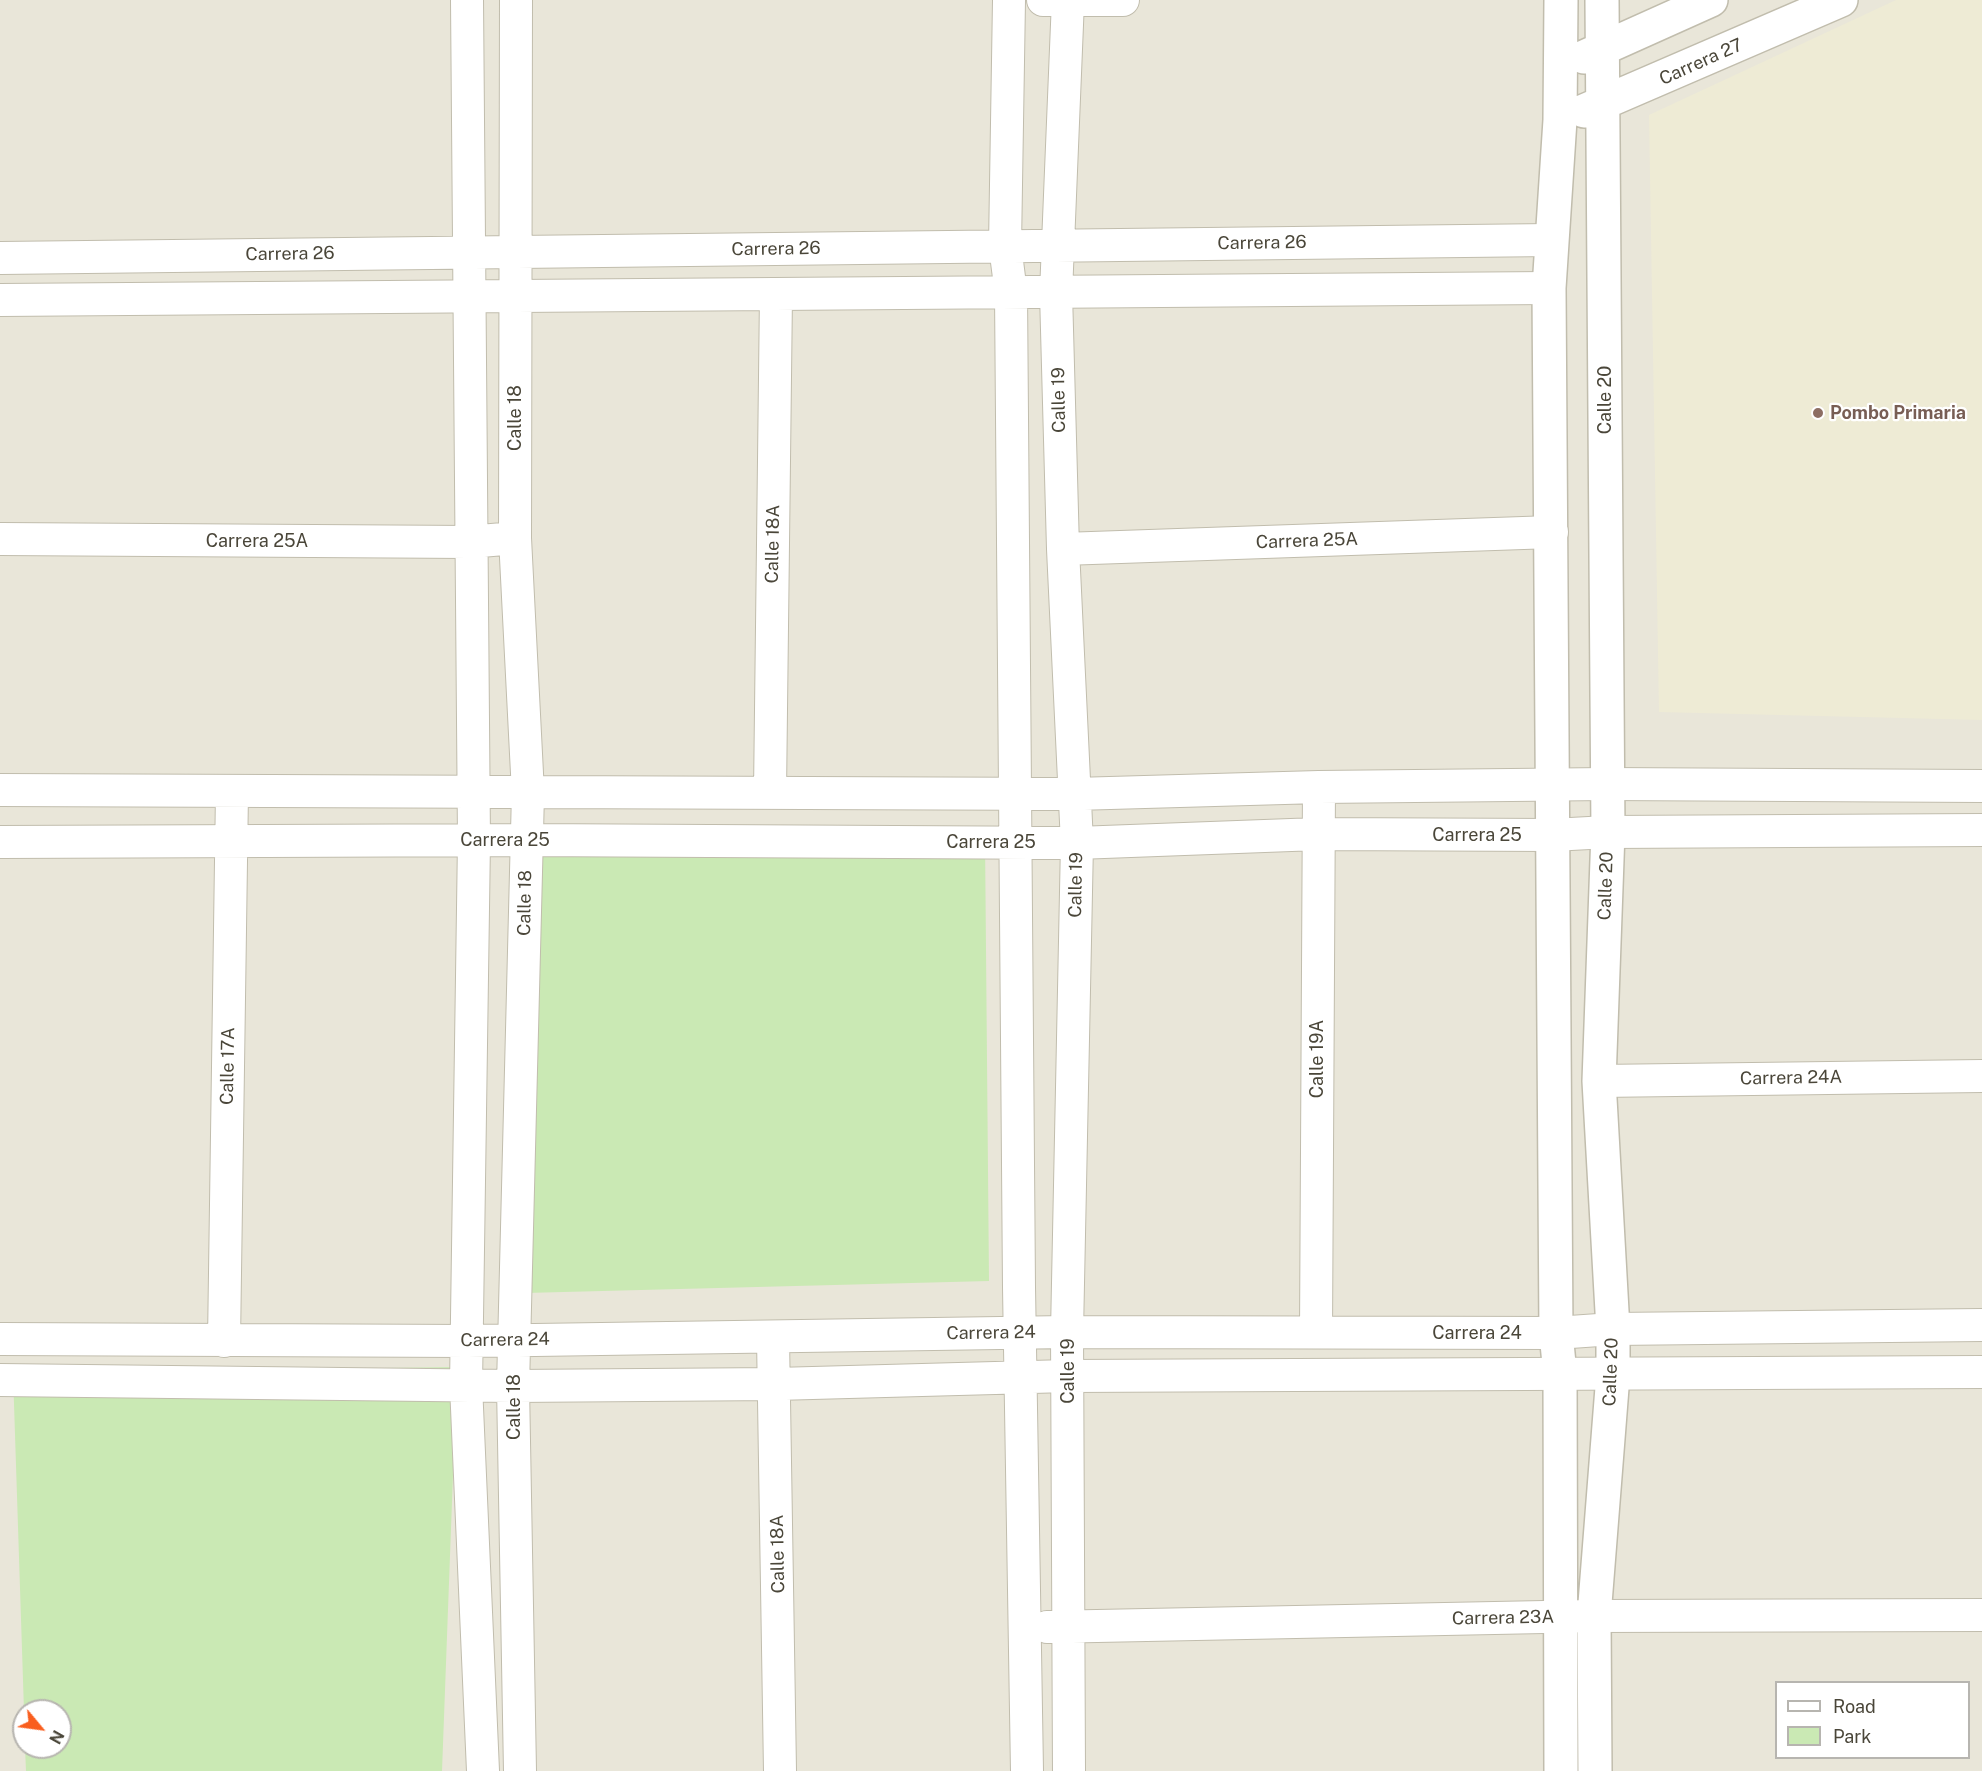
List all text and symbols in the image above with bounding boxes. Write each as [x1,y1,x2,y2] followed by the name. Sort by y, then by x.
[1656,34,1746,90] street label: Carrera 27
[1217,231,1307,255] street label: Carrera 26
[731,237,821,261] street label: Carrera 26
[245,242,335,266] street label: Carrera 26
[1594,366,1616,434] street label: Calle 20
[1048,367,1070,433] street label: Calle 19
[504,385,526,451] street label: Calle 18
[1830,402,1966,424] place label: Pombo Primaria
[1811,406,1825,420] marker: Pombo Primaria
[762,504,784,584] street label: Calle 18A
[1255,528,1359,554] street label: Carrera 25A
[206,530,308,552] street label: Carrera 25A
[1432,824,1522,846] street label: Carrera 25
[460,829,550,851] street label: Carrera 25
[946,831,1036,853] street label: Carrera 25
[1594,851,1618,921] street label: Calle 20
[1065,852,1087,918] street label: Calle 19
[514,870,536,936] street label: Calle 18
[1306,1020,1328,1098] street label: Calle 19A
[217,1027,239,1105] street label: Calle 17A
[1740,1066,1842,1090] street label: Carrera 24A
[946,1321,1036,1345] street label: Carrera 24
[1432,1322,1522,1344] street label: Carrera 24
[460,1328,550,1352] street label: Carrera 24
[1599,1337,1623,1407] street label: Calle 20
[1057,1338,1079,1404] street label: Calle 19
[503,1374,525,1440] street label: Calle 18
[767,1514,789,1594] street label: Calle 18A
[1452,1606,1554,1630] street label: Carrera 23A
[1775,1681,1970,1759] legend
[1833,1696,1876,1717] text: Road
[12,1699,72,1759] north arrow
[1833,1726,1871,1747] text: Park
[45,1727,68,1747] text: N

